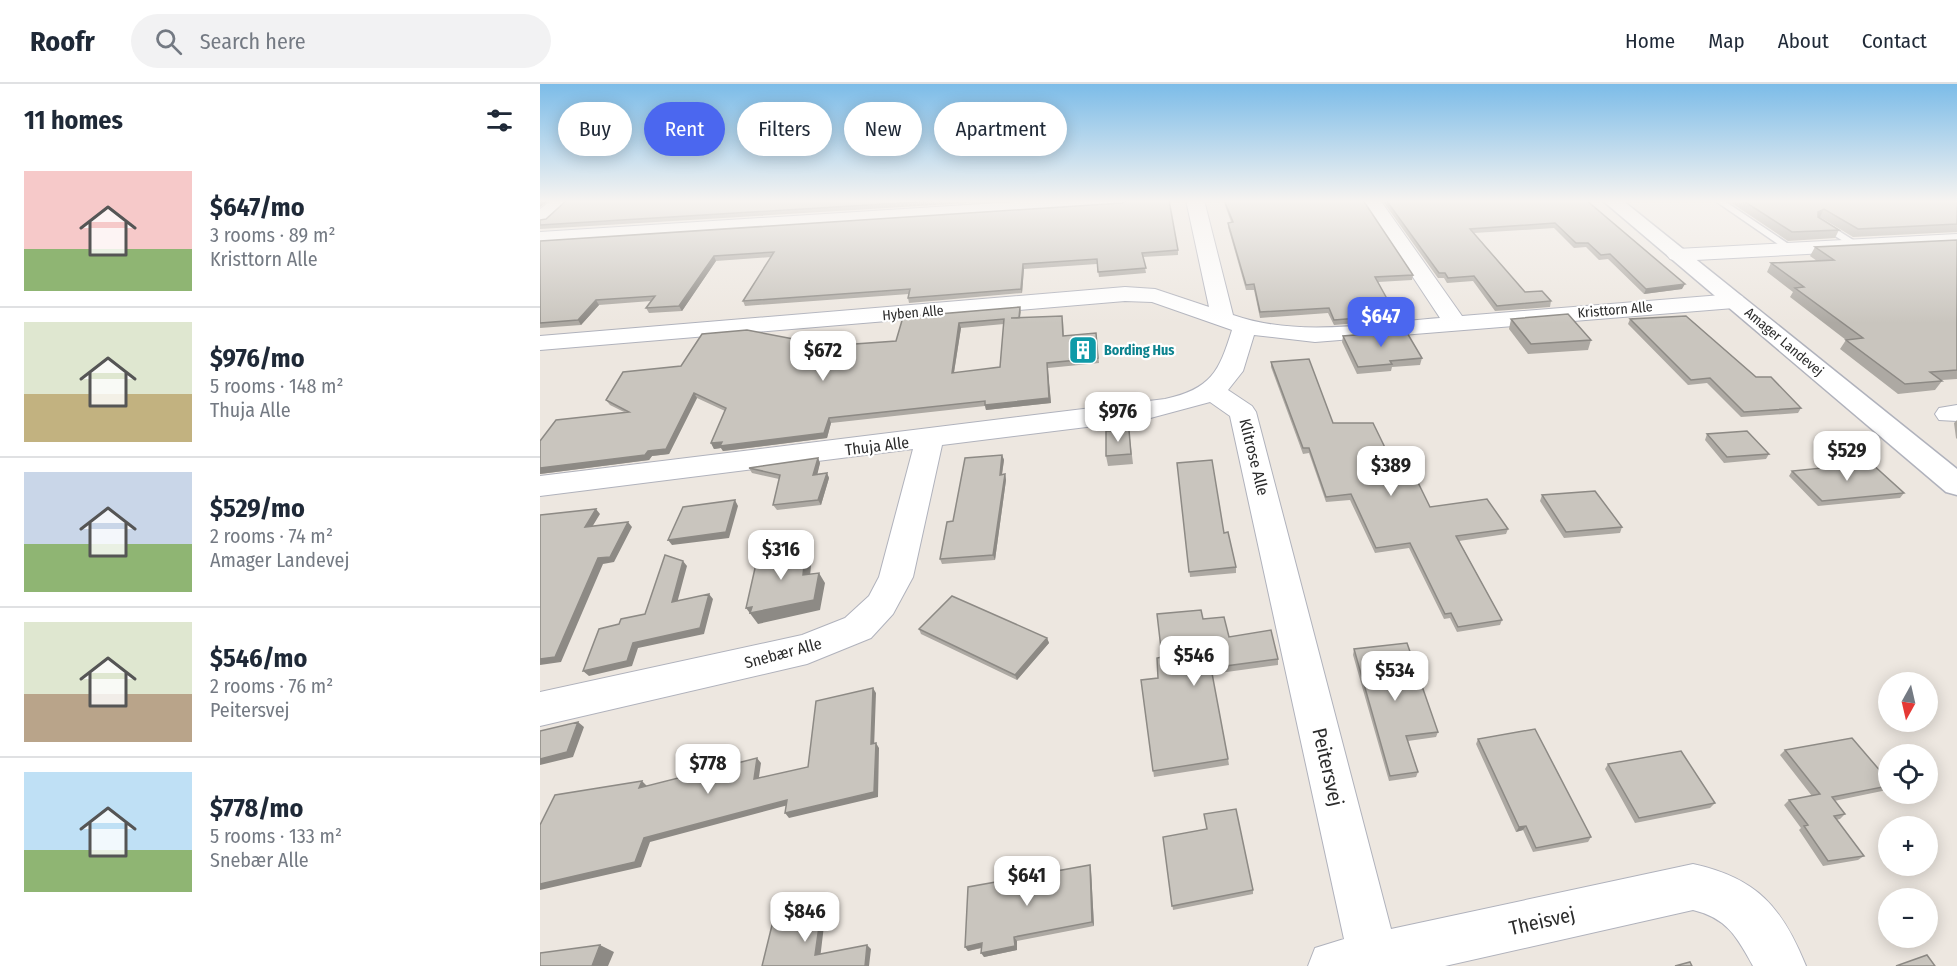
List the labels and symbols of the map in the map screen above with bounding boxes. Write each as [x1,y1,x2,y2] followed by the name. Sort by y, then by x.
[1345,297,1417,348] pin: $647
[1577,298,1653,322] street label: Kristtorn Alle
[882,302,944,324] street label: Hyben Alle
[1741,304,1827,380] street label: Amager Landevej
[787,331,859,382] pin: $672
[1067,334,1099,366] building icon: Bording Hus
[1104,342,1174,359] place label: Bording Hus
[1082,392,1154,443] pin: $976
[1235,417,1273,498] street label: Klitrose Alle
[1811,431,1883,482] pin: $529
[844,433,910,459] street label: Thuja Alle
[1355,446,1427,497] pin: $389
[745,530,817,581] pin: $316
[742,634,824,672] street label: Snebær Alle
[1158,636,1230,687] pin: $546
[1359,651,1431,702] pin: $534
[1878,672,1938,732] north arrow
[1307,726,1349,808] street label: Peitersvej
[672,744,744,795] pin: $778
[991,856,1063,907] pin: $641
[769,892,841,943] pin: $846
[1507,902,1577,940] street label: Theisvej

